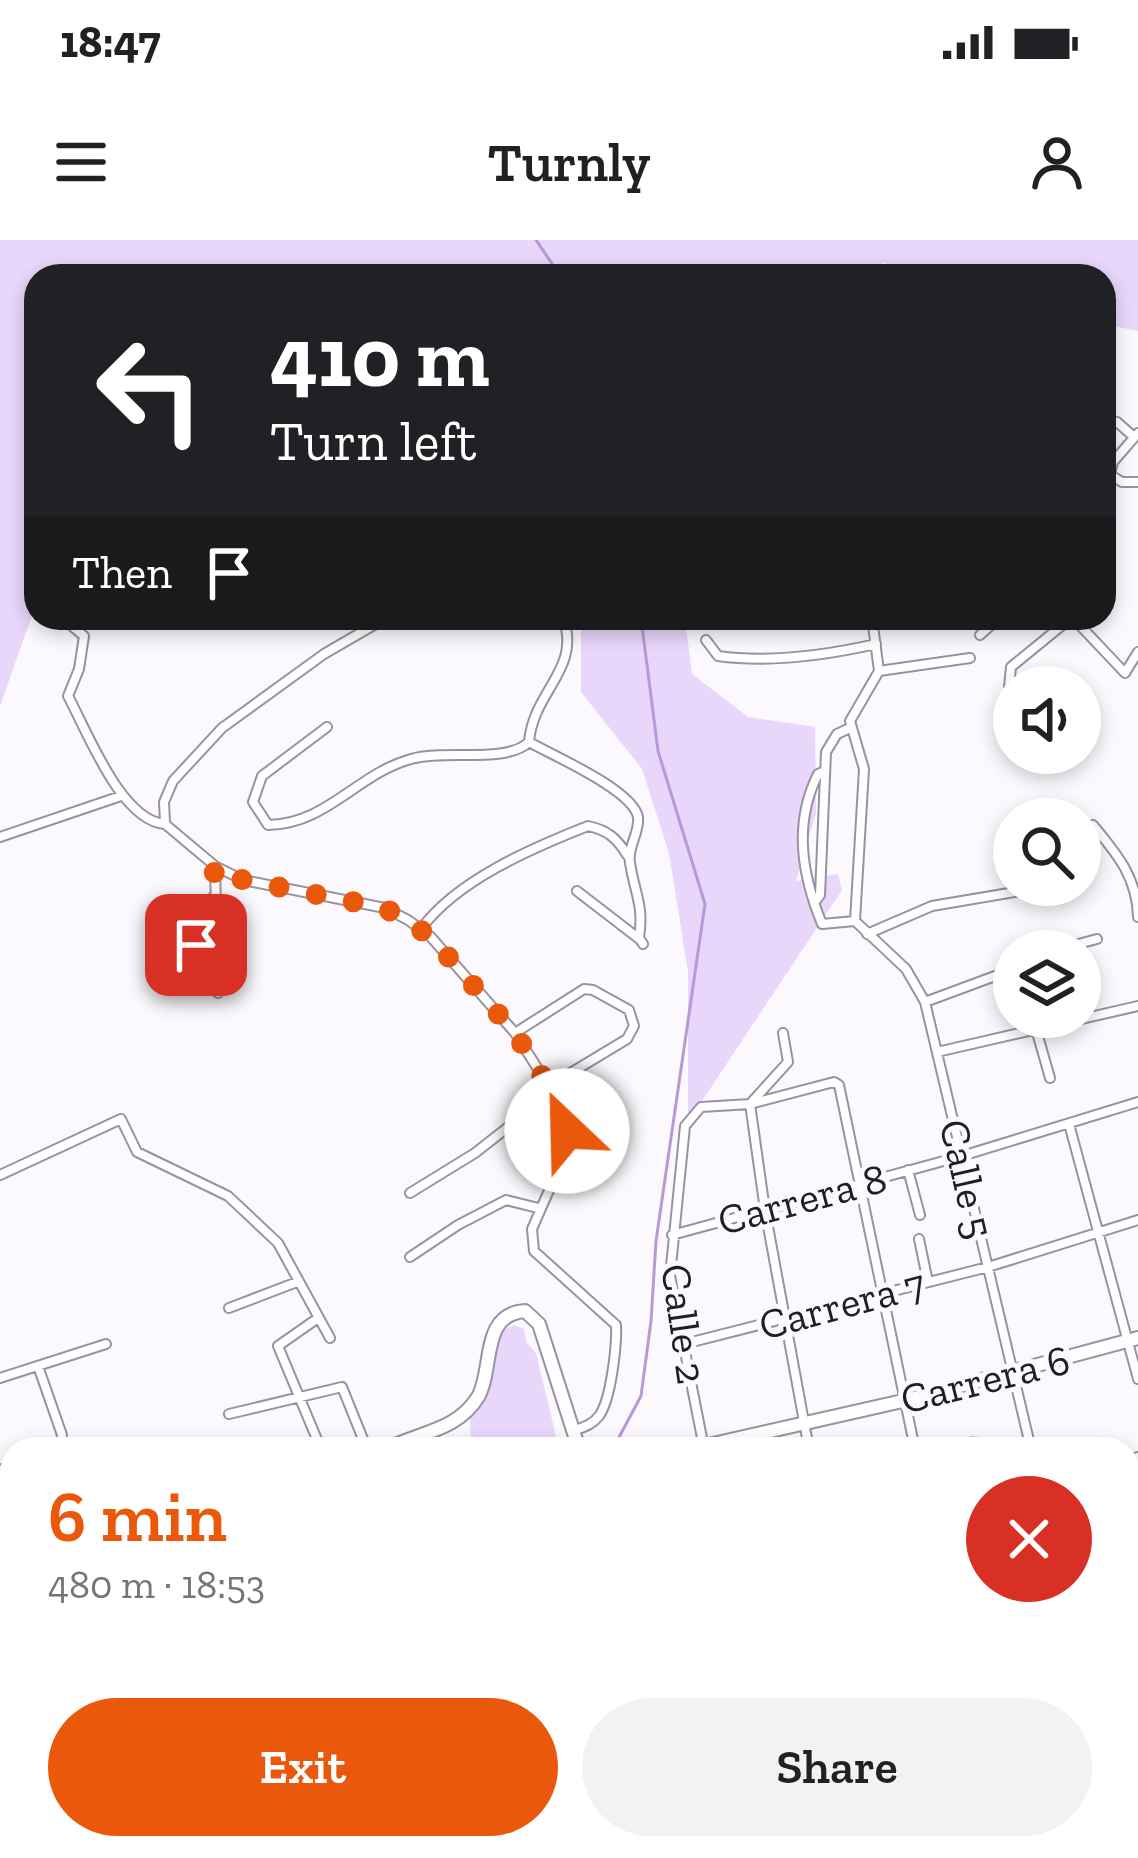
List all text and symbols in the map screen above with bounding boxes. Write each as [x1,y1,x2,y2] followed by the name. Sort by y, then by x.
[60,15,161,69] text: 18:47
[48,129,114,195] icon: menu
[1024,129,1090,195] icon: person
[487,130,651,195] text: Turnly
[270,307,490,408] text: 410 m
[72,312,228,468] icon: left
[270,409,477,474] text: Turn left
[196,540,262,606] icon: arrive
[72,546,172,600] text: Then
[993,666,1101,1038] map controls
[993,666,1101,774] button: sound
[993,798,1101,906] button: search
[145,894,247,996] pin
[163,912,229,978] icon: arrive
[993,930,1101,1038] button: layers
[504,1068,630,1194] position arrow
[929,1115,1005,1243] street label: Calle 5
[712,1152,892,1246] street label: Carrera 8
[753,1257,931,1351] street label: Carrera 7
[650,1261,718,1387] street label: Calle 2
[895,1333,1075,1425] street label: Carrera 6
[48,1473,227,1559] text: 6 min
[966,1476,1092,1602] button: close
[48,1561,265,1608] text: 480 m · 18:53
[48,1698,558,1836] button: Exit
[582,1698,1092,1836] button: Share

